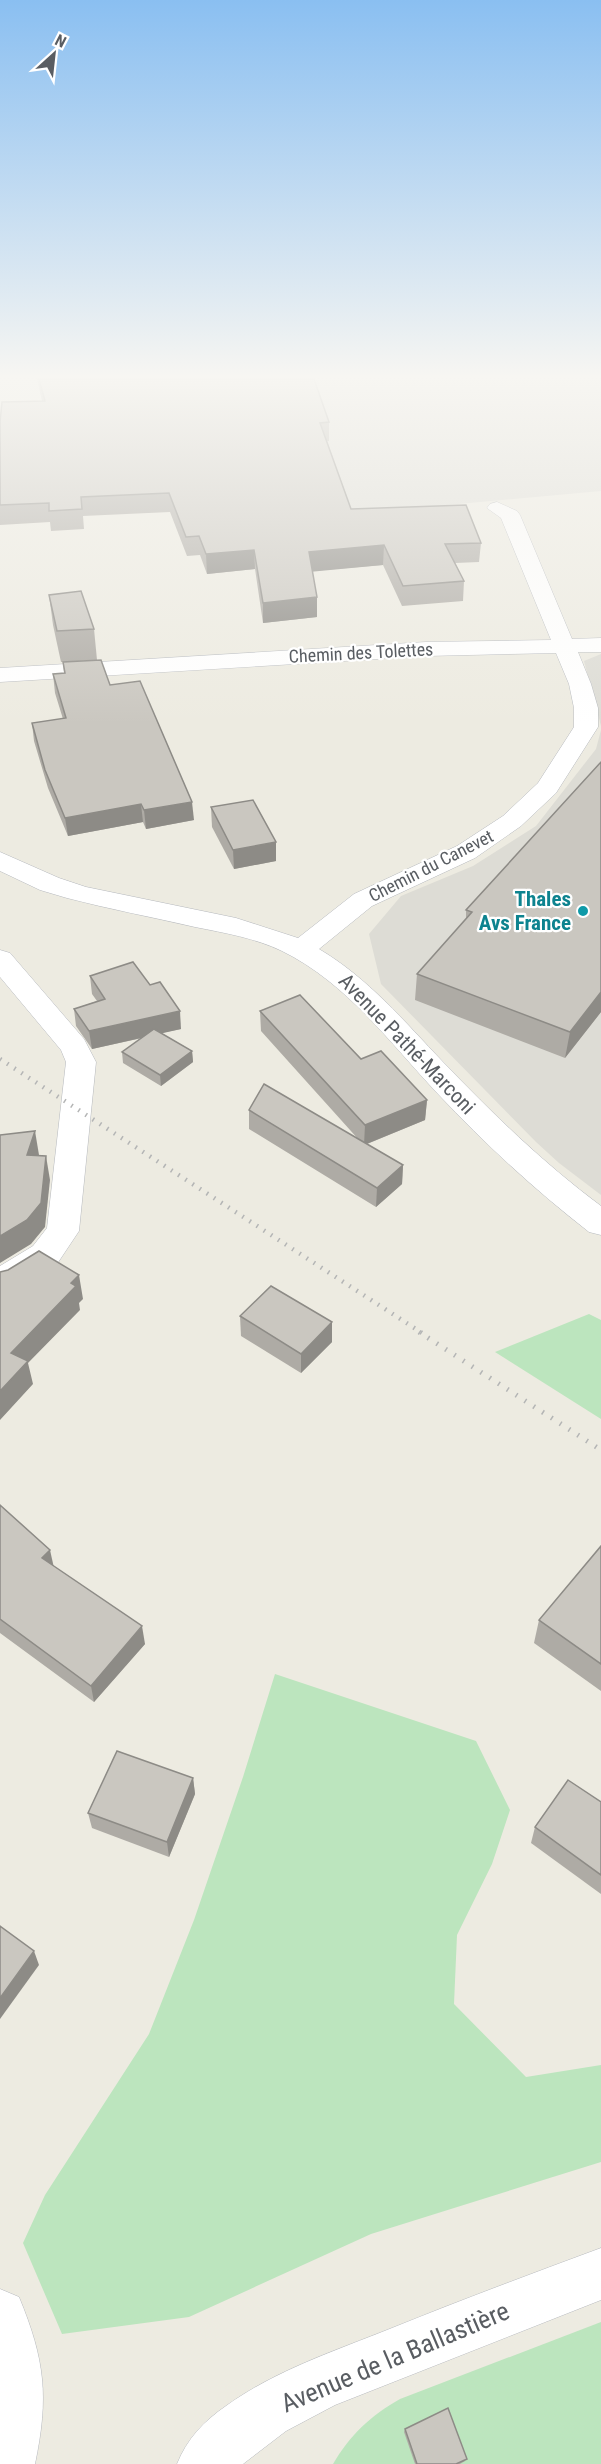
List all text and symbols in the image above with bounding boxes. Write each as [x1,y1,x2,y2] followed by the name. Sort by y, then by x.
[24,24,84,84] north arrow
[52,30,69,52] text: N
[288,638,434,667] street label: Chemin des Tolettes
[365,825,497,906] street label: Chemin du Canevet
[479,887,571,935] place label: Thales Avs France
[576,904,590,918] marker: Thales Avs France
[334,969,480,1119] street label: Avenue Pathé-Marconi
[276,2295,514,2419] street label: Avenue de la Ballastière

